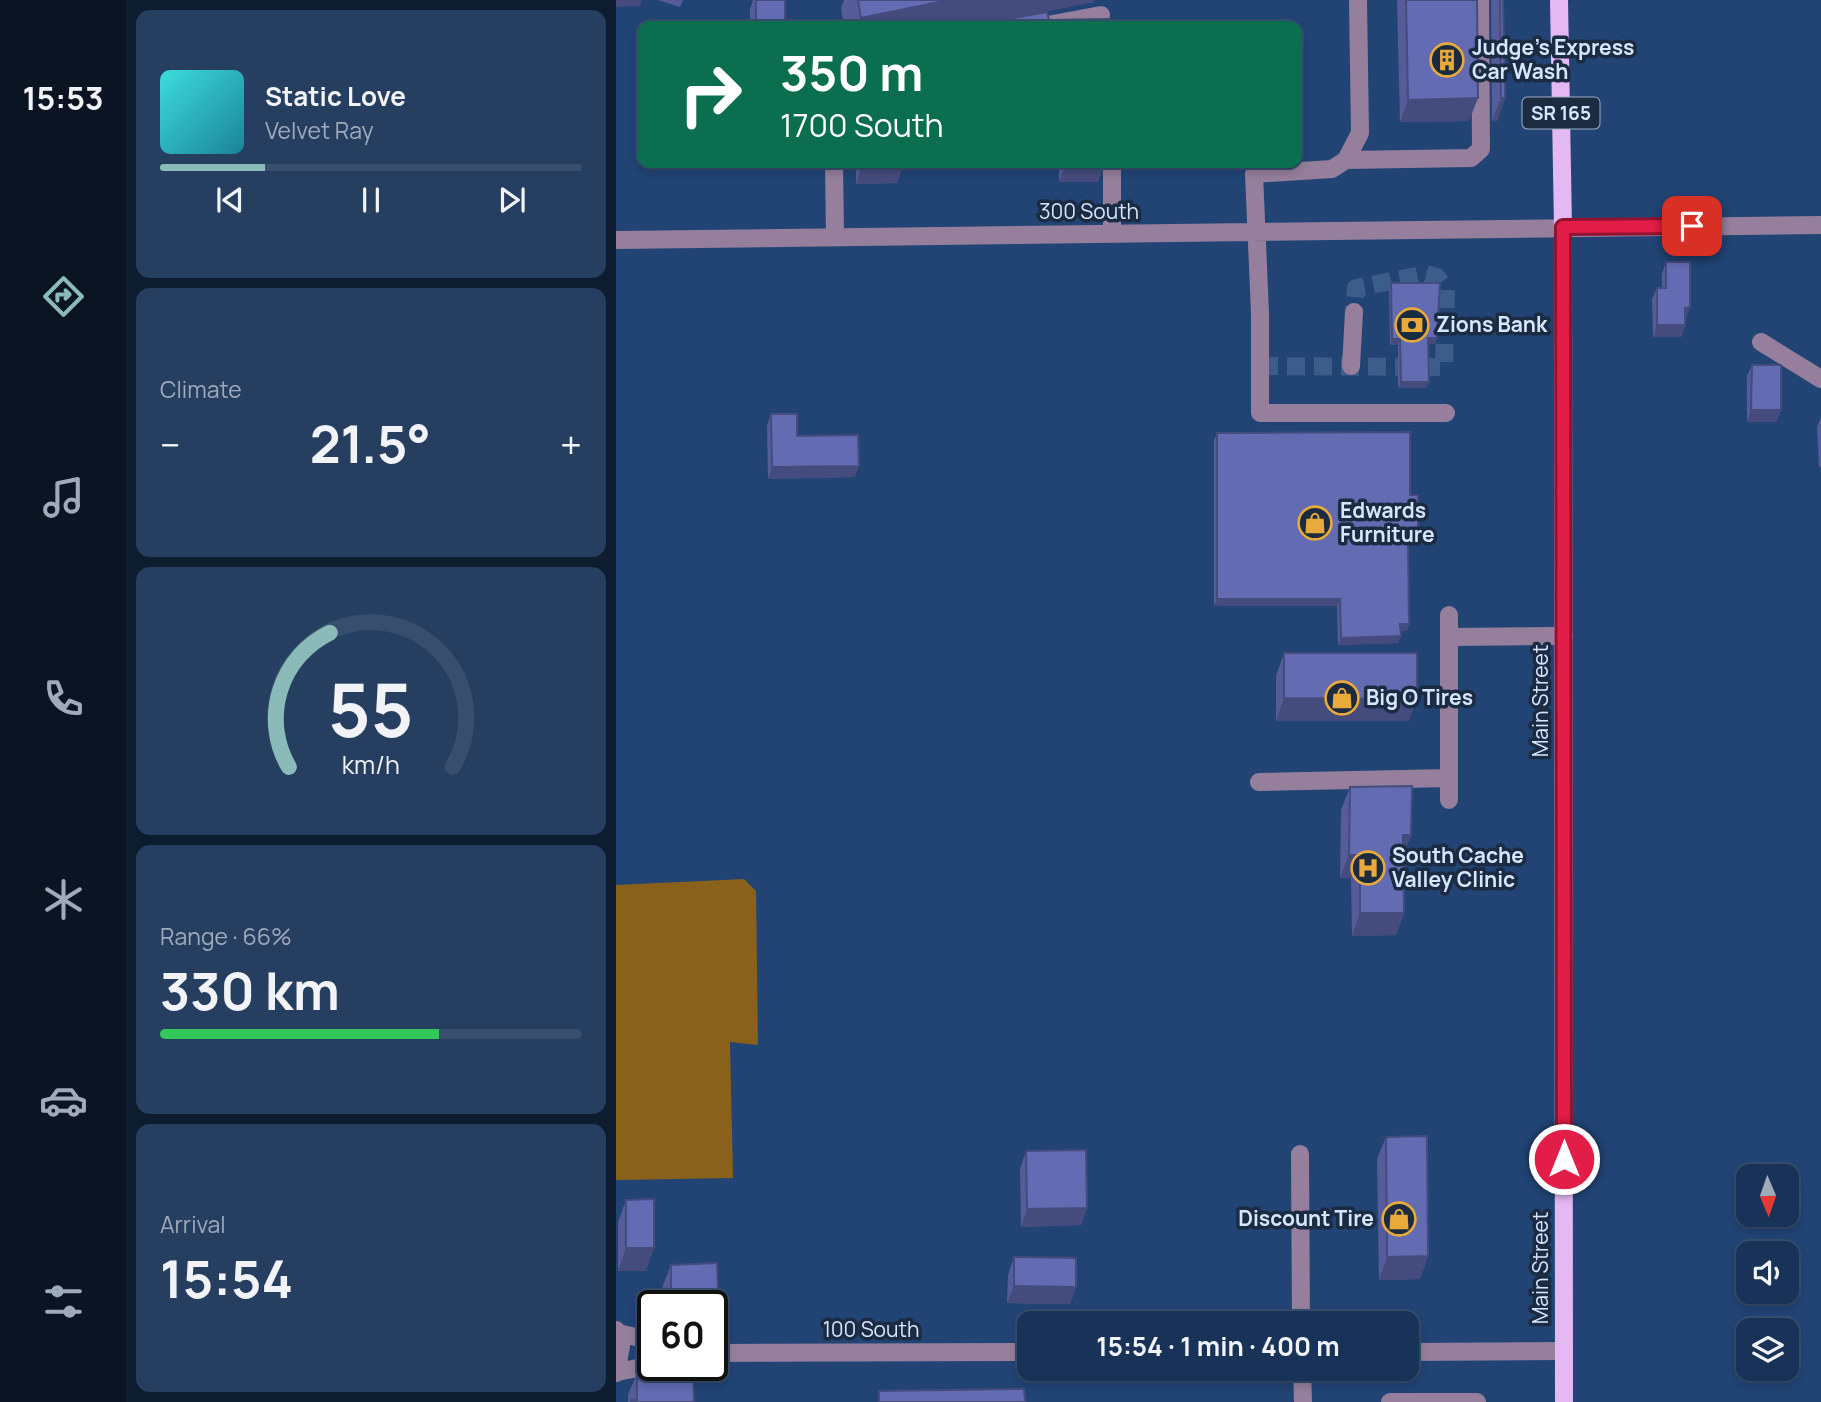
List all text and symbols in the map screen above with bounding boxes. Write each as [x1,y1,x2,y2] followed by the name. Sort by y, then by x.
[1472,33,1634,85] place label: Judge's Express Car Wash
[780,39,923,106] text: 350 m
[1428,41,1466,79] building icon: Judge's Express Car Wash
[665,49,756,140] icon: right
[22,76,104,120] text: 15:53
[265,78,406,114] text: Static Love
[1522,97,1600,128] road number: SR 165
[780,103,943,147] text: 1700 South
[265,114,374,146] text: Velvet Ray
[211,181,249,219] icon: previous
[352,181,390,219] icon: pause
[493,181,531,219] icon: next
[1662,196,1722,256] pin
[1039,197,1139,225] street label: 300 South
[1673,207,1711,245] icon: arrive
[39,272,88,321] icon: directions
[1393,306,1431,344] bank icon: Zions Bank
[1436,310,1548,338] place label: Zions Bank
[160,373,242,405] text: Climate
[310,408,431,479] text: 21.5°
[160,418,181,470] text: −
[560,418,582,470] text: +
[39,473,88,522] icon: music
[1340,496,1435,548] place label: Edwards Furniture
[1296,504,1334,542] shop icon: Edwards Furniture
[1526,645,1554,757] street label: Main Street
[328,659,414,759] text: 55
[39,674,88,723] icon: phone
[1323,679,1361,717] shop icon: Big O Tires
[1366,683,1473,711] place label: Big O Tires
[342,747,400,782] text: km/h
[1392,841,1524,893] place label: South Cache Valley Clinic
[1349,849,1387,887] hospital icon: South Cache Valley Clinic
[39,875,88,924] icon: climate
[160,920,292,952] text: Range · 66%
[160,955,340,1026] text: 330 km
[39,1076,88,1125] icon: car
[1527,1122,1601,1196] position arrow
[1736,1164,1799,1227] north arrow
[1736,1164,1799,1381] map controls
[1380,1200,1418,1238] shop icon: Discount Tire
[1238,1204,1374,1232] place label: Discount Tire
[160,1208,226,1240] text: Arrival
[1526,1212,1554,1324] street label: Main Street
[1736,1241,1799,1304] button: sound
[160,1243,293,1314] text: 15:54
[39,1277,88,1326] icon: filters
[637,1290,728,1381] speed limit sign: 60
[823,1315,919,1343] street label: 100 South
[1736,1318,1799,1381] button: layers
[1096,1328,1340,1364] text: 15:54 · 1 min · 400 m

